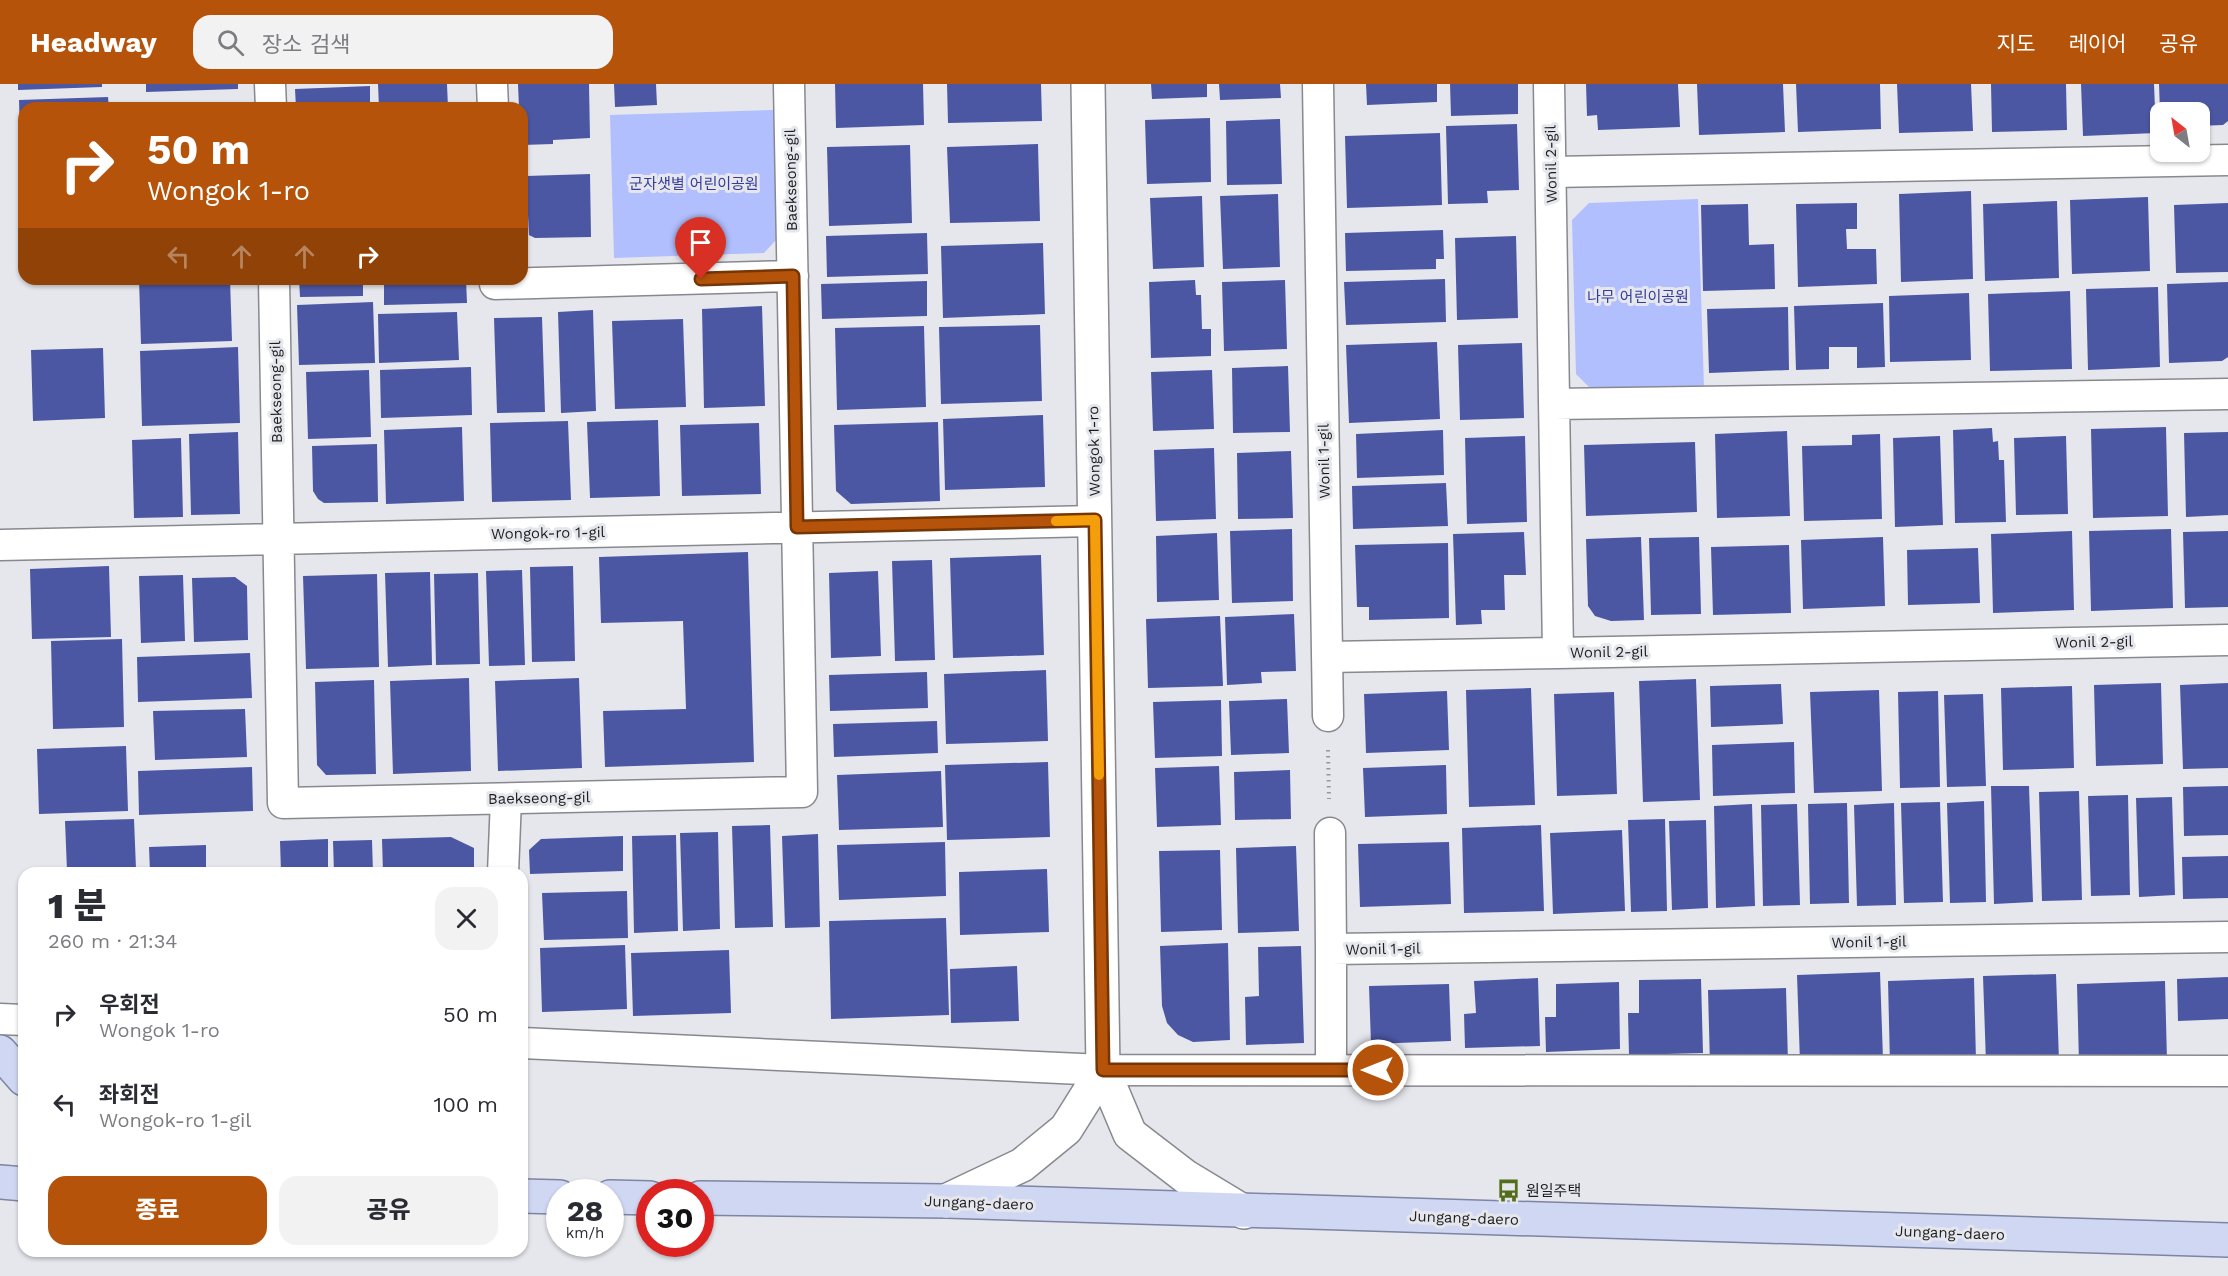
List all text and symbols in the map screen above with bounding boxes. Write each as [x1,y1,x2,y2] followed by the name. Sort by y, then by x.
[193,15,613,69] search box
[30,26,157,59] text: Headway
[214,26,247,59] icon: search
[1997,31,2035,56] text: 지도
[2068,31,2126,56] text: 레이어
[2159,31,2198,56] text: 공유
[262,32,350,57] text: 장소 검색
[2150,102,2210,162] north arrow
[2150,102,2210,162] map controls
[1541,124,1561,203] street label: Wonil 2-gil
[147,125,250,174] text: 50 m
[48,126,126,204] icon: right
[781,128,801,231] street label: Baekseong-gil
[147,175,310,207] text: Wongok 1-ro
[629,175,759,193] park label: 군자샛별 어린이공원
[675,217,726,279] pin
[684,226,717,259] icon: arrive
[162,240,195,273] icon: left
[225,240,258,273] icon: ahead
[288,240,321,273] icon: ahead
[351,240,384,273] icon: right
[1587,288,1689,306] park label: 나무 어린이공원
[266,340,286,443] street label: Baekseong-gil
[1084,406,1104,496] street label: Wongok 1-ro
[1314,423,1334,499] street label: Wonil 1-gil
[491,523,606,543] street label: Wongok-ro 1-gil
[2055,632,2134,652] street label: Wonil 2-gil
[1570,642,1649,662] street label: Wonil 2-gil
[488,788,591,808] street label: Baekseong-gil
[48,885,107,927] text: 1 분
[435,887,498,950] button: close
[48,929,178,953] text: 260 m · 21:34
[1831,932,1907,952] street label: Wonil 1-gil
[1345,939,1421,959] street label: Wonil 1-gil
[99,992,160,1017] text: 우회전
[48,998,81,1031] icon: right
[443,1002,498,1027] text: 50 m
[99,1018,220,1042] text: Wongok 1-ro
[1346,1038,1410,1102] position arrow
[99,1082,160,1107] text: 좌회전
[48,1088,81,1121] icon: left
[434,1092,498,1117] text: 100 m
[99,1108,251,1132] text: Wongok-ro 1-gil
[48,1176,267,1245] button: 종료
[279,1176,498,1245] button: 공유
[1495,1178,1521,1204] bus stop icon: 원일주택
[636,1179,714,1257] speed limit sign: 30
[1526,1182,1581,1200] place label: 원일주택
[924,1192,1034,1214] street label: Jungang-daero
[567,1193,603,1228] text: 28
[1409,1207,1519,1229] street label: Jungang-daero
[1895,1222,2005,1244] street label: Jungang-daero
[566,1224,604,1242] text: km/h

